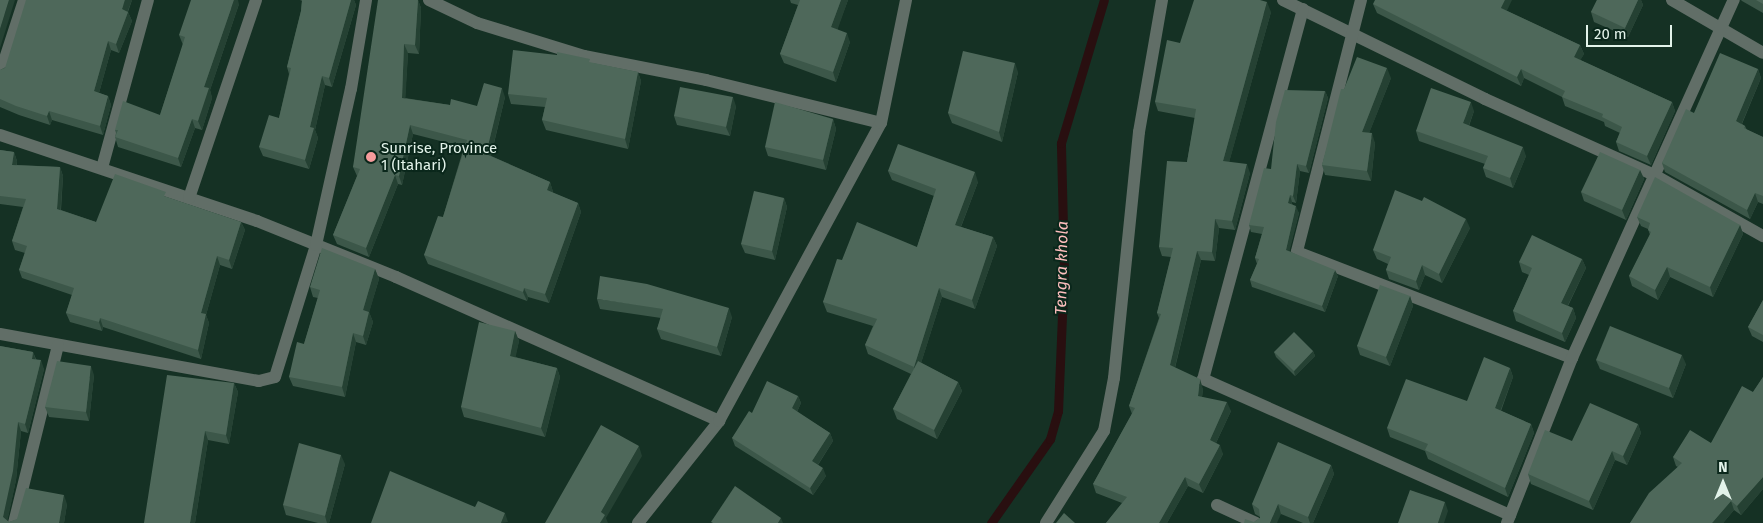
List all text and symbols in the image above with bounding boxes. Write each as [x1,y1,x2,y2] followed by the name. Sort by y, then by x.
[1588,15,1674,47] scale bar
[1594,25,1627,43] text: 20 m
[381,139,497,174] place label: Sunrise, Province 1 (Itahari)
[365,151,377,163] marker: Sunrise, Province 1 (Itahari)
[1052,221,1072,315] water label: Tengra khola
[1698,458,1748,508] north arrow
[1718,459,1728,476] text: N

